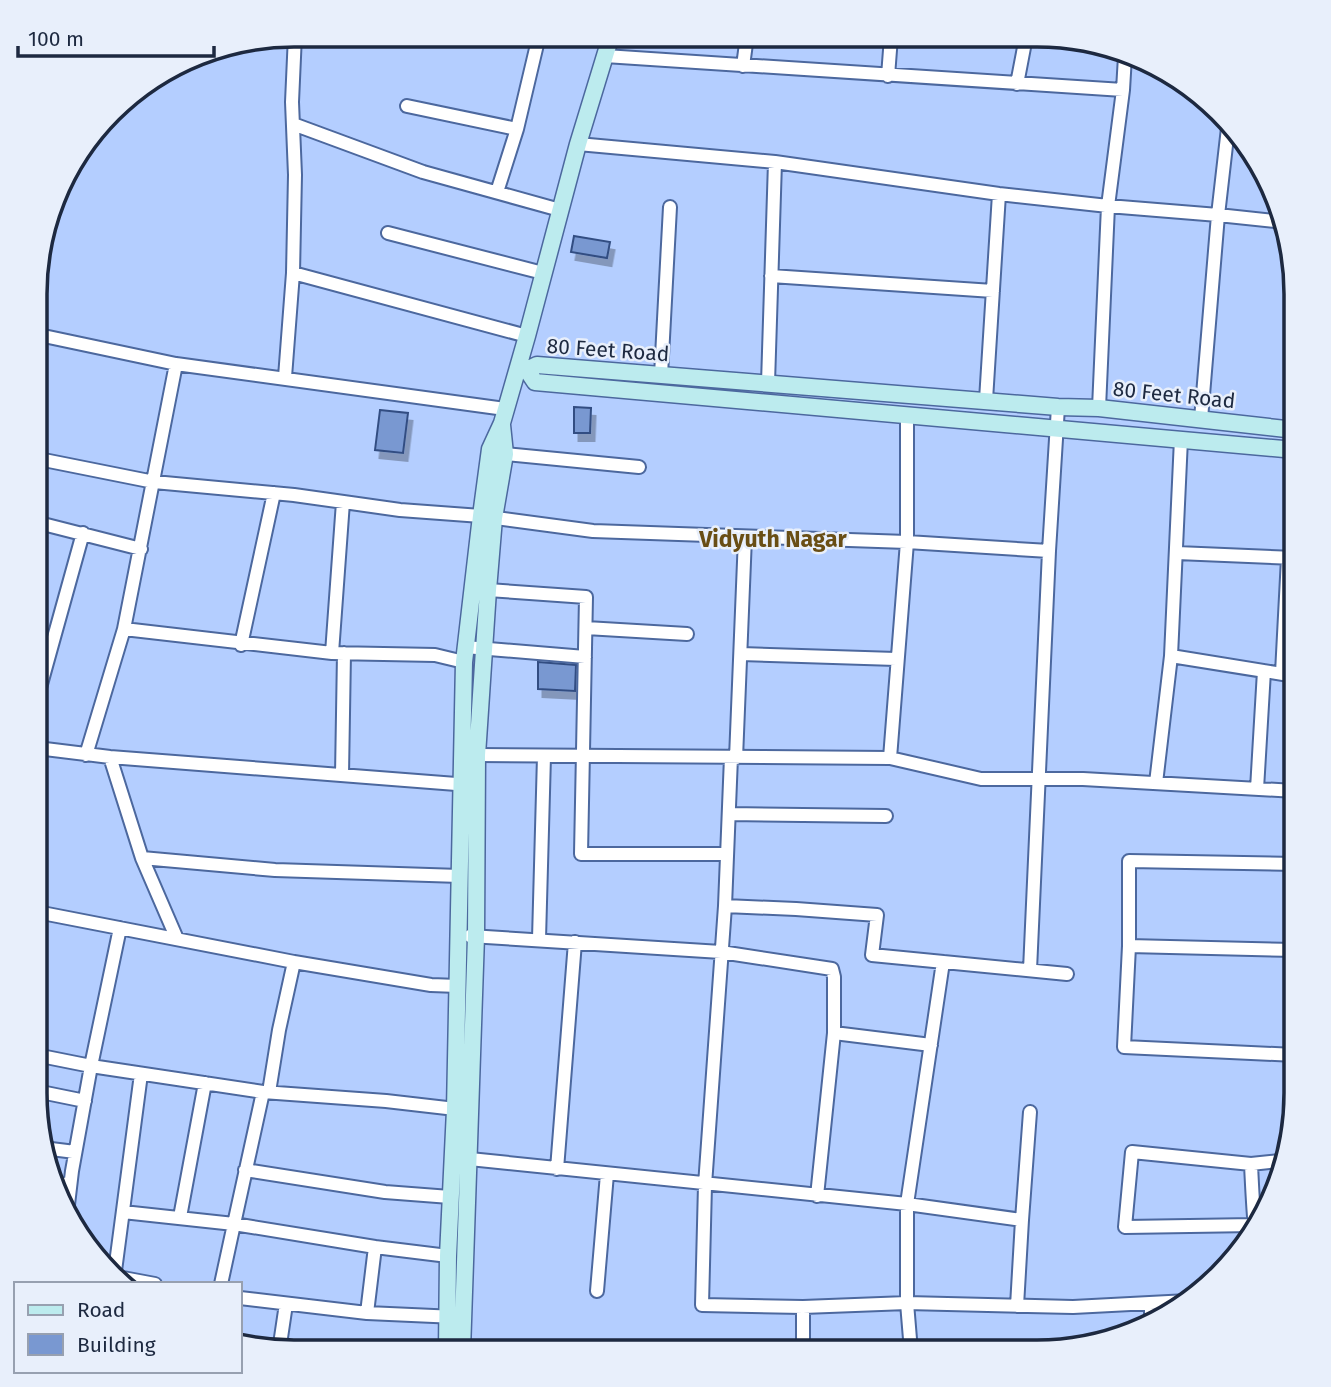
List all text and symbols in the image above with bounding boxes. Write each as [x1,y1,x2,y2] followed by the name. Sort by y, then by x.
[18,14,214,58] scale bar
[28,26,84,52] text: 100 m
[546,333,670,367] street label: 80 Feet Road
[1112,376,1236,414] street label: 80 Feet Road
[698,525,848,553] district label: Vidyuth Nagar
[14,1282,242,1373] legend
[77,1297,125,1323] text: Road
[77,1332,156,1358] text: Building

